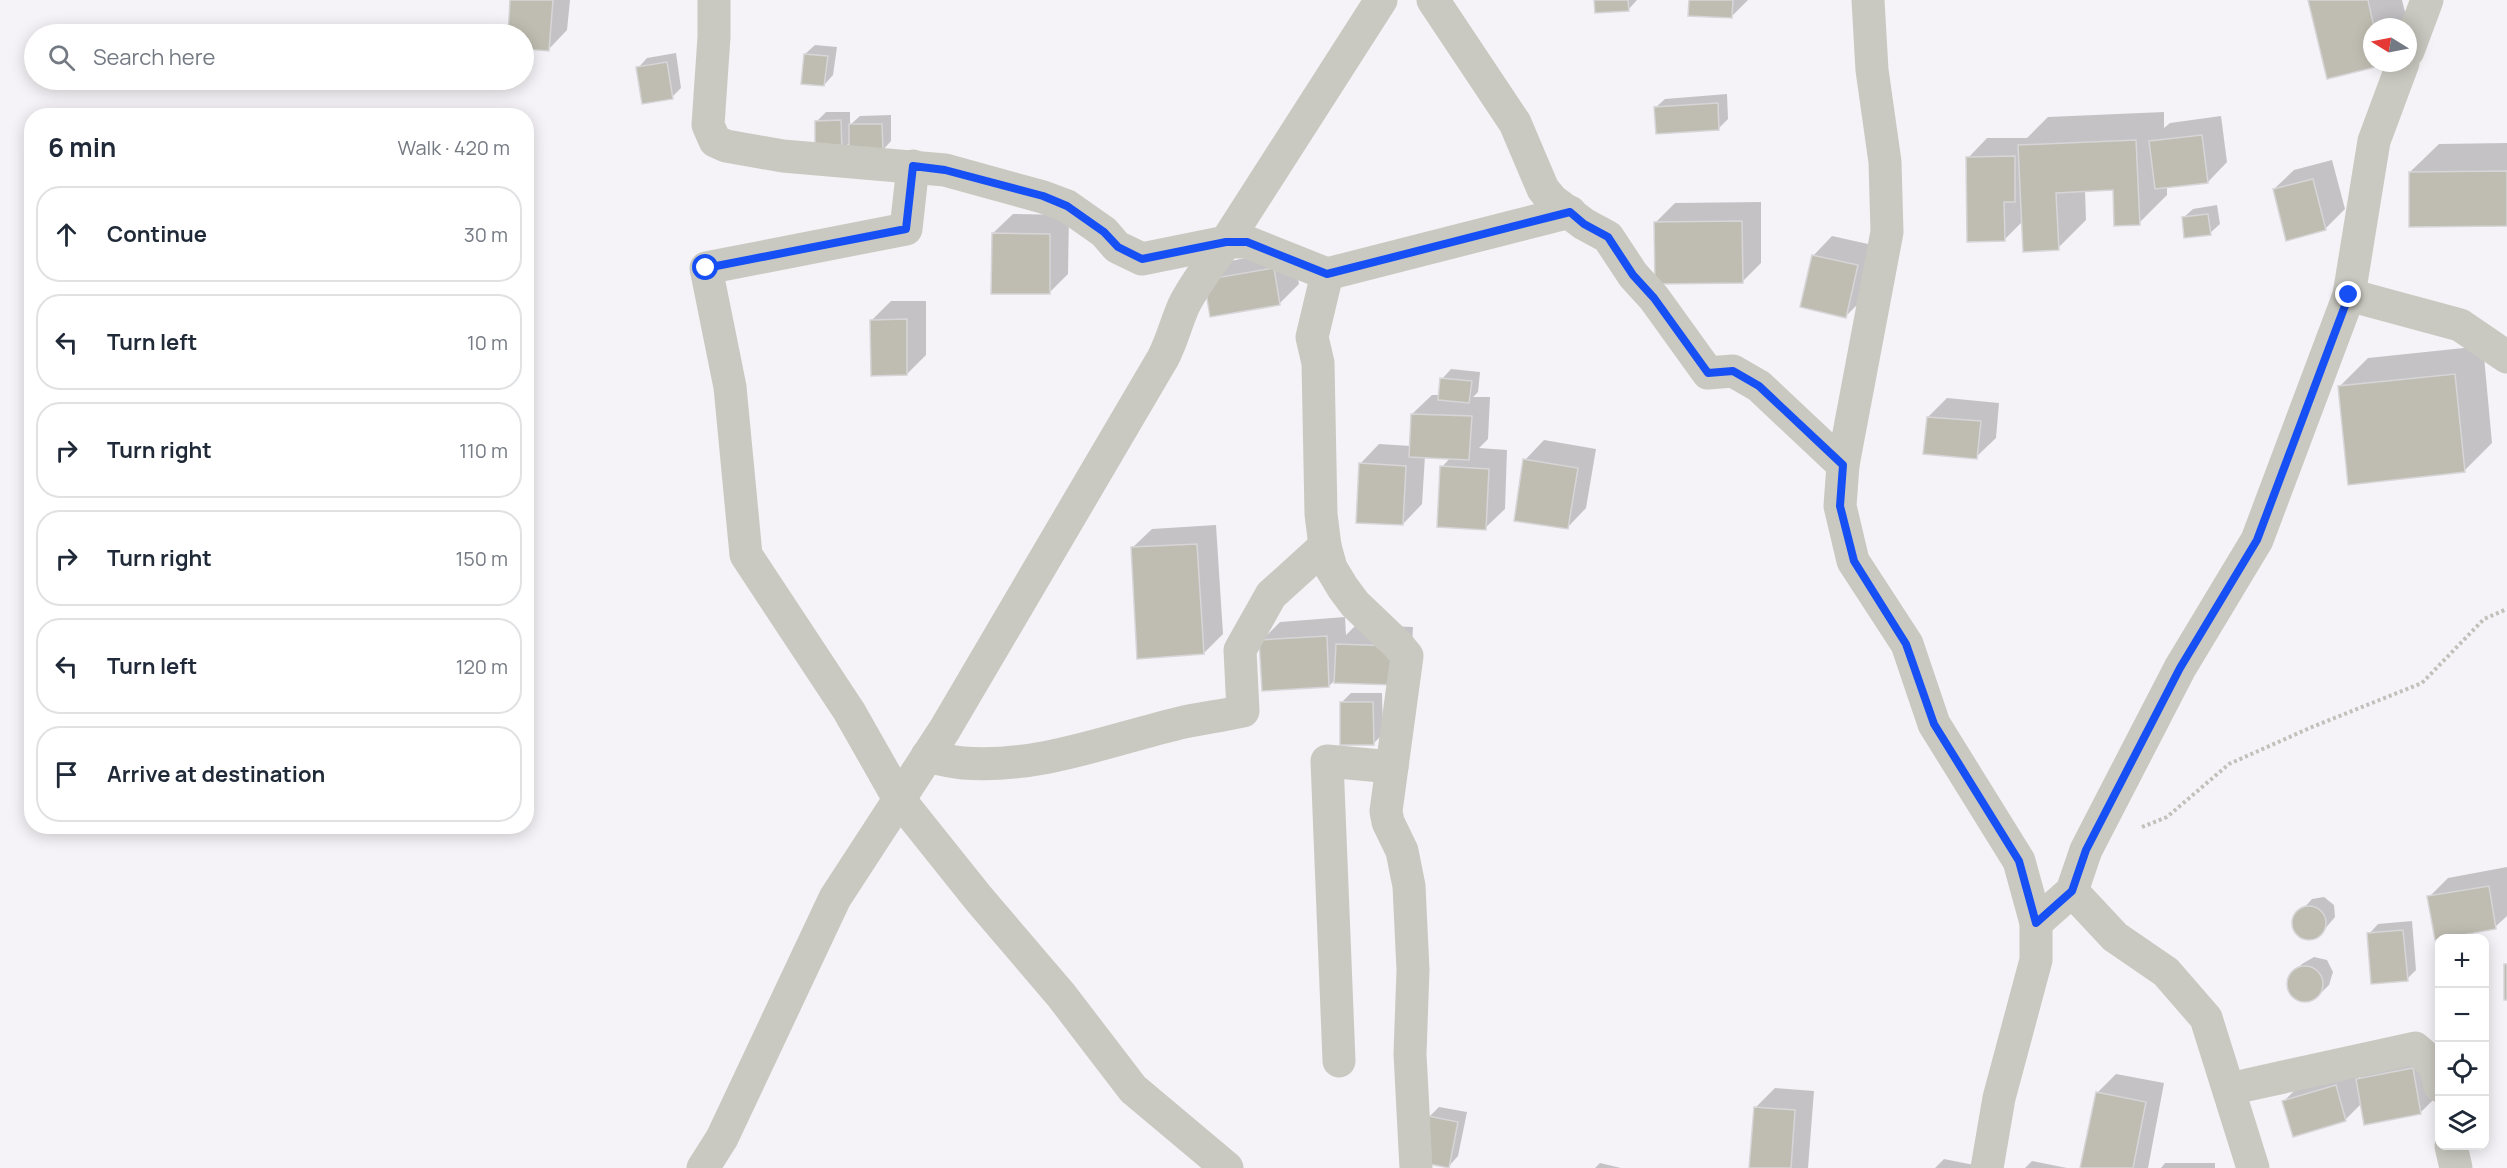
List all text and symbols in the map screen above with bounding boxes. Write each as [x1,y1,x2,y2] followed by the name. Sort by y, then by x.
[2363,18,2417,72] north arrow
[24,24,534,90] search box
[45,41,78,74] icon: search
[93,42,215,72] text: Search here
[48,129,116,165] text: 6 min
[398,134,510,161] text: Walk · 420 m
[50,218,83,251] icon: ahead
[107,219,207,249] text: Continue
[464,221,508,248] text: 30 m
[692,254,718,280] route start
[2335,281,2361,307] route end
[50,326,83,359] icon: left
[107,327,197,357] text: Turn left
[467,329,508,356] text: 10 m
[50,434,83,467] icon: right
[107,435,212,465] text: Turn right
[459,437,508,464] text: 110 m
[50,542,83,575] icon: right
[107,543,212,573] text: Turn right
[455,545,508,572] text: 150 m
[50,650,83,683] icon: left
[107,651,197,681] text: Turn left
[456,653,508,680] text: 120 m
[50,758,83,791] icon: arrive
[107,759,325,789] text: Arrive at destination
[2435,934,2489,1150] map controls
[2435,934,2489,988] button: +
[2435,988,2489,1042] button: −
[2435,1042,2489,1096] button: locate
[2435,1096,2489,1150] button: layers

